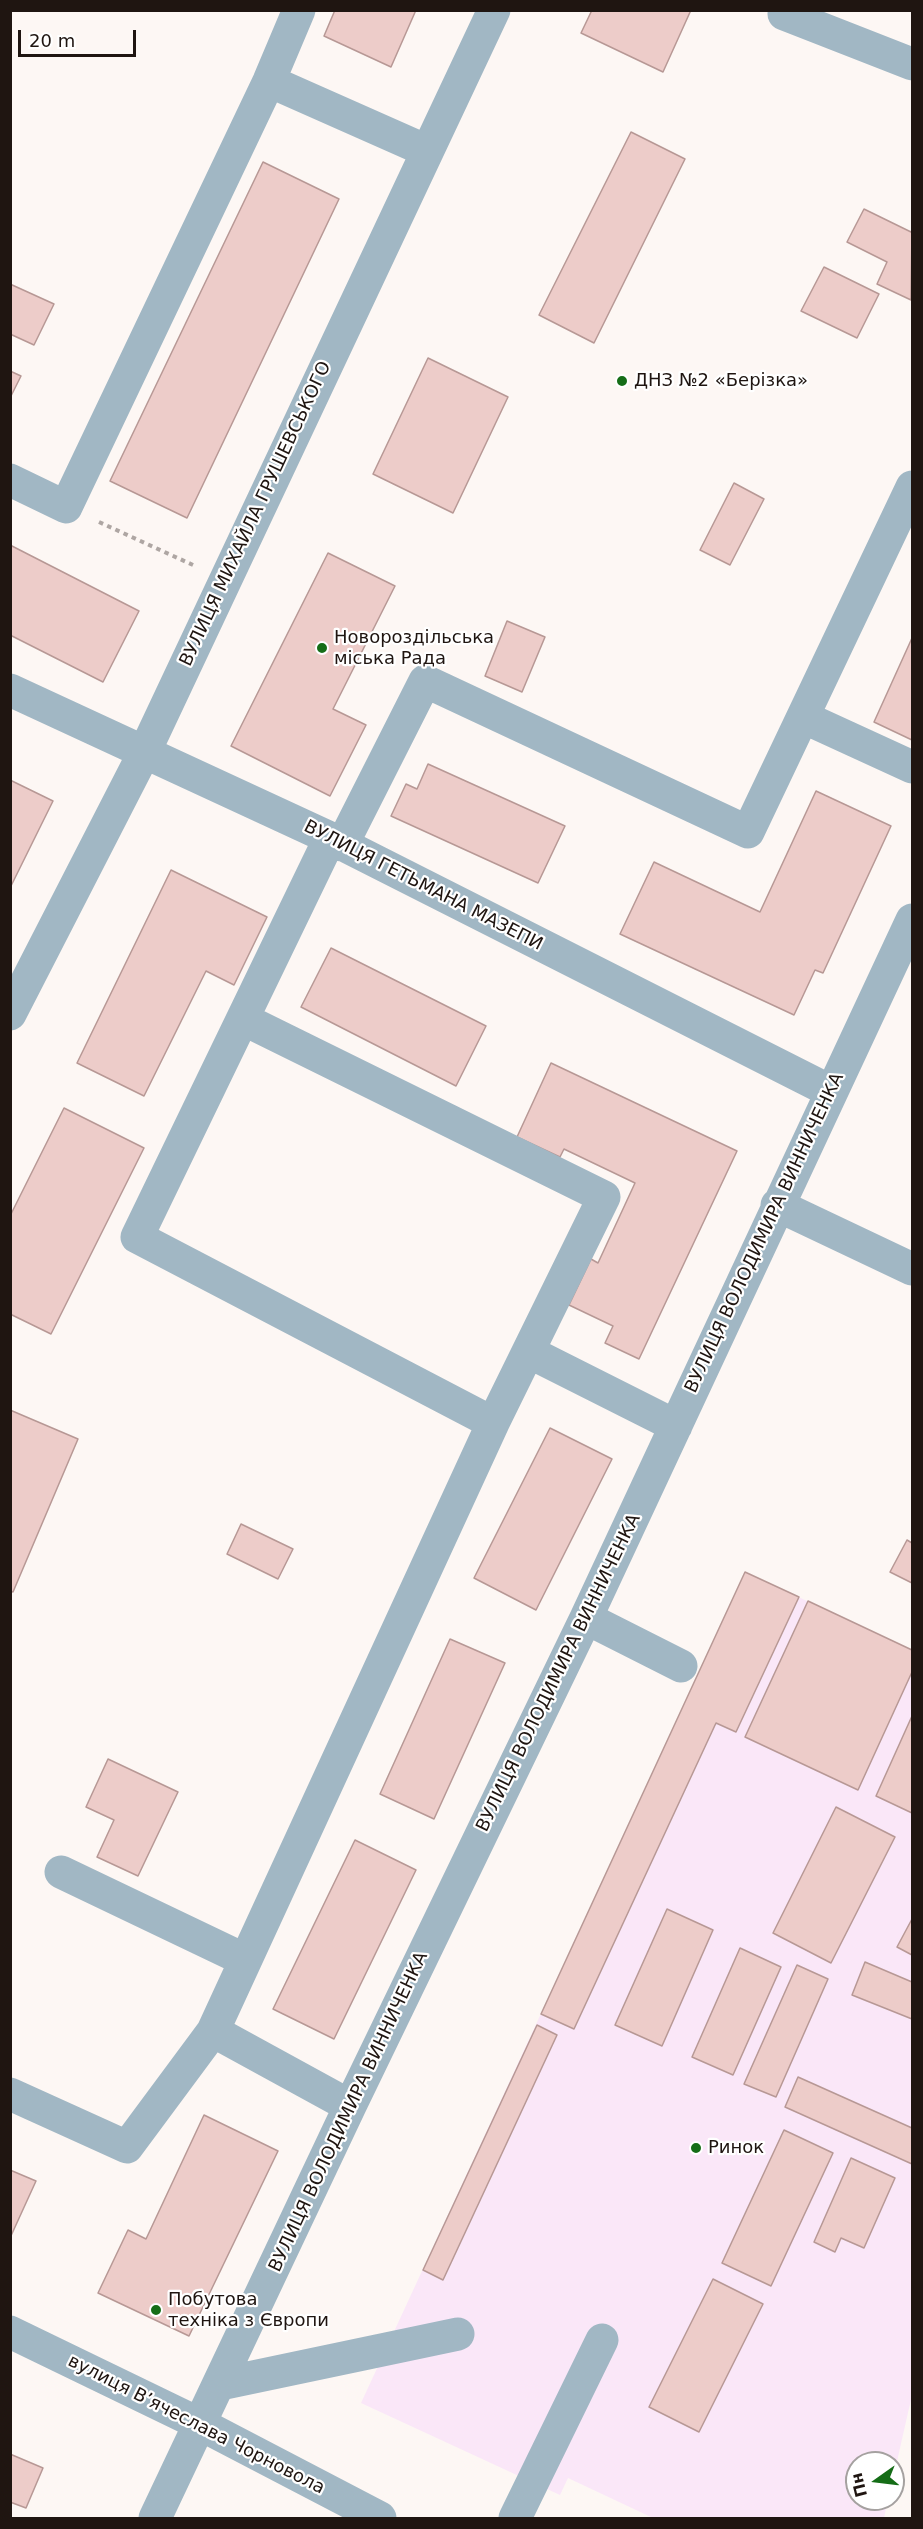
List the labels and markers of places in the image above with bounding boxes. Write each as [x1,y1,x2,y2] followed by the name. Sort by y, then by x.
[634,370,808,392] place label: ДНЗ №2 «Берізка»
[615,374,629,388] marker: ДНЗ №2 «Берізка»
[334,627,494,670] place label: Новороздільська міська Рада
[315,641,329,655] marker: Новороздільська міська Рада
[708,2137,764,2159] place label: Ринок
[689,2141,703,2155] marker: Ринок
[168,2289,329,2332] place label: Побутова техніка з Європи
[149,2303,163,2317] marker: Побутова техніка з Європи

